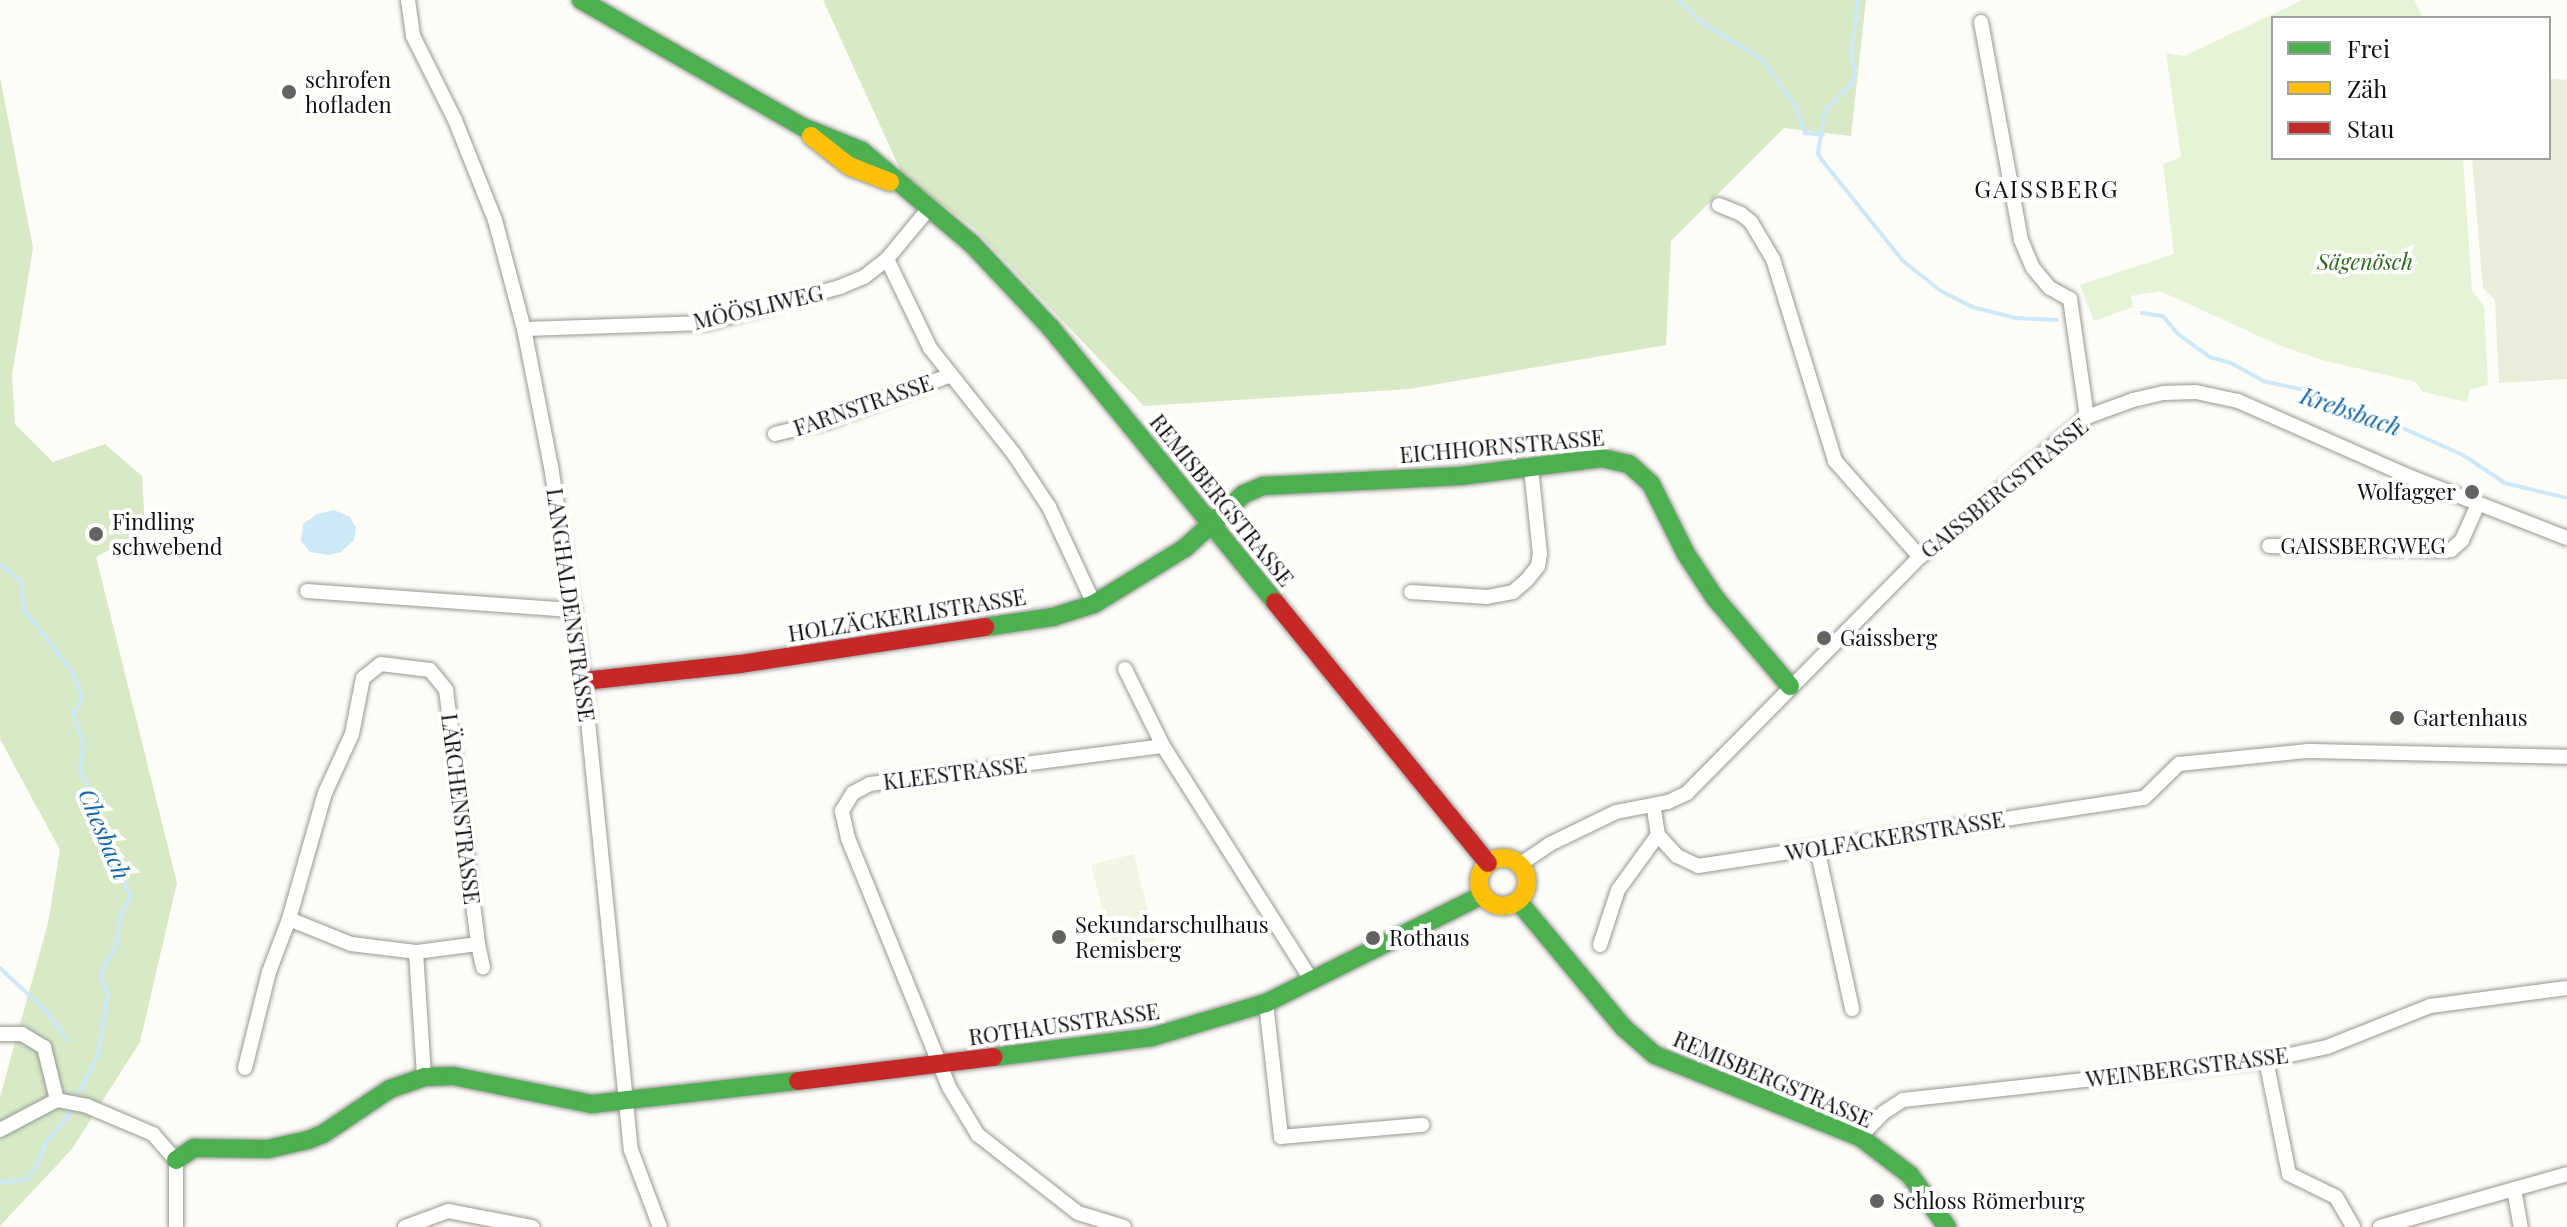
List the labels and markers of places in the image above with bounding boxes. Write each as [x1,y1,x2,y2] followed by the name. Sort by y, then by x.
[305,66,392,118] place label: schrofen hofladen
[280,83,298,101] marker: schrofen hofladen
[2357,479,2456,505] place label: Wolfagger
[2463,483,2481,501] marker: Wolfagger
[112,508,223,560] place label: Findling schwebend
[87,525,105,543] marker: Findling schwebend
[1840,625,1937,651] place label: Gaissberg
[1815,629,1833,647] marker: Gaissberg
[2413,705,2528,731] place label: Gartenhaus
[2388,709,2406,727] marker: Gartenhaus
[1075,911,1269,962] place label: Sekundarschulhaus Remisberg
[1389,925,1470,951] place label: Rothaus
[1050,928,1068,946] marker: Sekundarschulhaus Remisberg
[1364,929,1382,947] marker: Rothaus
[1893,1188,2085,1214] place label: Schloss Römerburg
[1868,1192,1886,1210] marker: Schloss Römerburg

